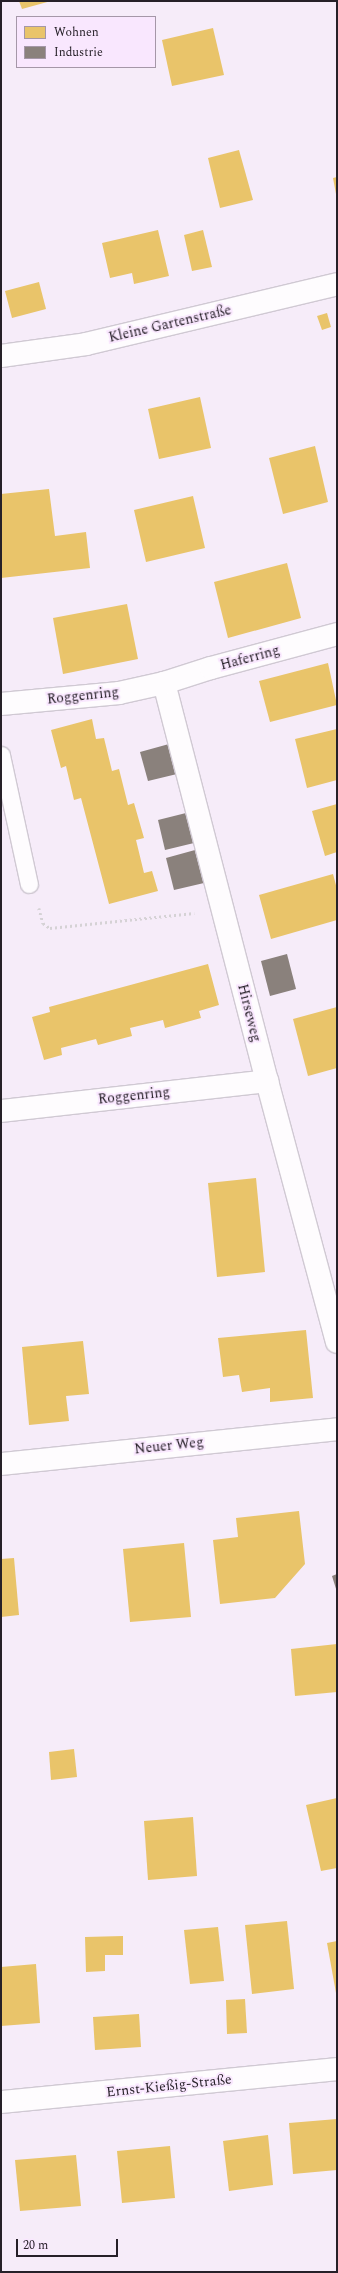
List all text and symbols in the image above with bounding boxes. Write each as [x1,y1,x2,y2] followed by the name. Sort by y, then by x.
[16,16,156,68] legend
[54,23,99,42] text: Wohnen
[54,43,103,62] text: Industrie
[107,302,233,346] street label: Kleine Gartenstraße
[218,642,282,674] street label: Haferring
[46,684,120,708] street label: Roggenring
[234,982,264,1044] street label: Hirseweg
[97,1084,171,1108] street label: Roggenring
[134,1434,204,1458] street label: Neuer Weg
[106,2071,232,2101] street label: Ernst-Kießig-Straße
[18,2231,120,2257] scale bar
[23,2236,48,2255] text: 20 m

